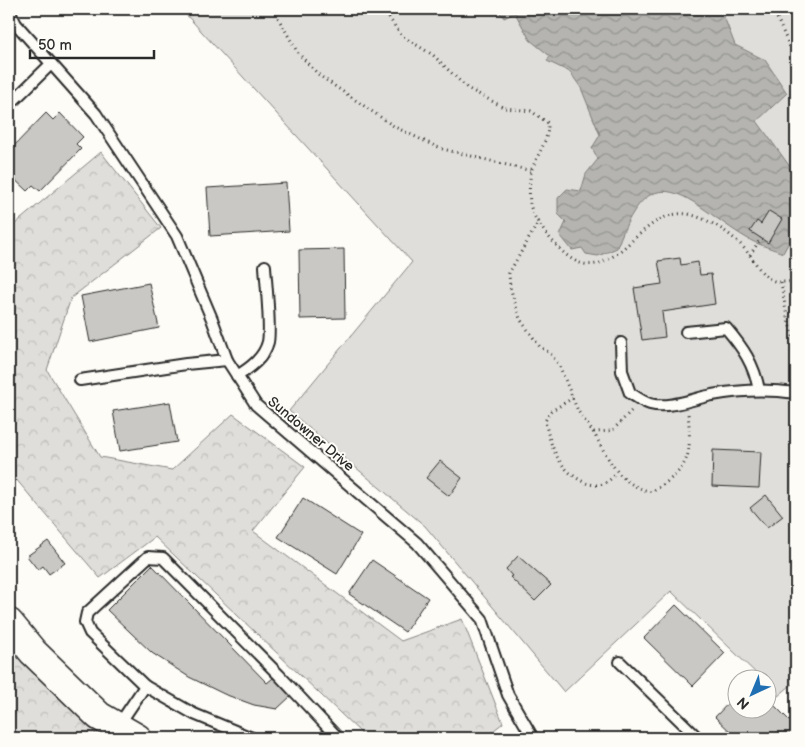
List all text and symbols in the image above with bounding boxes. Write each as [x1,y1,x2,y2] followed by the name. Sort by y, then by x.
[30,28,154,60] scale bar
[38,36,72,55] text: 50 m
[264,393,358,475] street label: Sundowner Drive
[728,670,778,720] north arrow
[734,693,753,713] text: N

